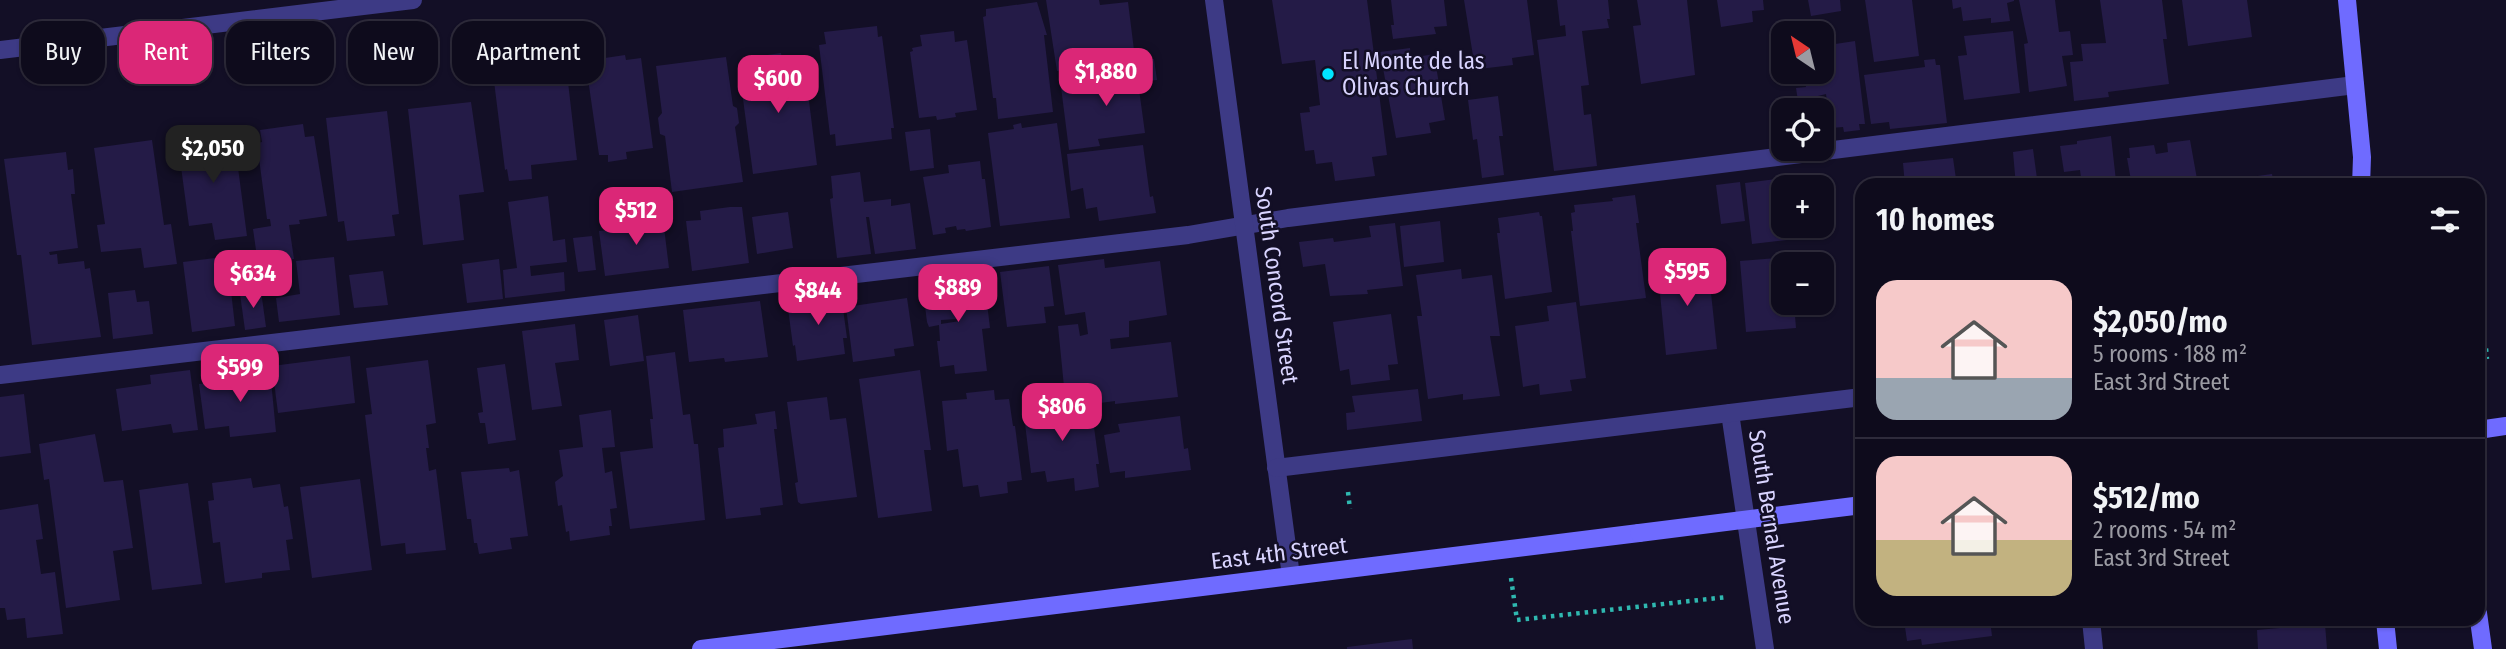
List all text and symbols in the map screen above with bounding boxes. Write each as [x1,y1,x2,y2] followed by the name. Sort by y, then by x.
[21,21,105,84] chip: Buy
[119,21,212,84] chip: Rent
[226,21,334,84] chip: Filters
[348,21,438,84] chip: New
[452,21,604,84] chip: Apartment
[1771,21,1834,84] north arrow
[1771,21,1834,315] map controls
[1342,47,1485,101] place label: El Monte de las Olivas Church
[1049,48,1163,108] pin: $1,880
[737,55,819,115] pin: $600
[1075,57,1137,85] text: $1,880
[754,64,802,92] text: $600
[1320,66,1336,82] marker: El Monte de las Olivas Church
[1771,98,1834,161] button: locate
[156,125,270,185] pin: $2,050
[181,134,245,162] text: $2,050
[1771,175,1834,238] button: +
[1249,184,1305,386] street label: South Concord Street
[595,188,677,247] pin: $512
[615,196,657,224] text: $512
[2426,201,2464,239] icon: filters
[1876,202,1994,238] text: 10 homes
[1646,248,1728,308] pin: $595
[212,250,294,310] pin: $634
[1771,252,1834,315] button: −
[1664,257,1710,285] text: $595
[230,259,276,287] text: $634
[917,264,999,324] pin: $889
[777,268,859,327] pin: $844
[934,273,982,301] text: $889
[794,276,842,304] text: $844
[2093,304,2227,340] text: $2,050/mo
[1932,308,2016,392] icon: home
[2093,340,2247,368] text: 5 rooms · 188 m²
[199,344,281,404] pin: $599
[217,353,263,381] text: $599
[2093,368,2229,396] text: East 3rd Street
[1021,384,1103,443] pin: $806
[1038,392,1086,420] text: $806
[1743,428,1801,626] street label: South Bernal Avenue
[2093,480,2200,516] text: $512/mo
[1932,484,2016,568] icon: home
[2093,516,2236,544] text: 2 rooms · 54 m²
[1209,531,1349,575] street label: East 4th Street
[2093,544,2229,572] text: East 3rd Street

